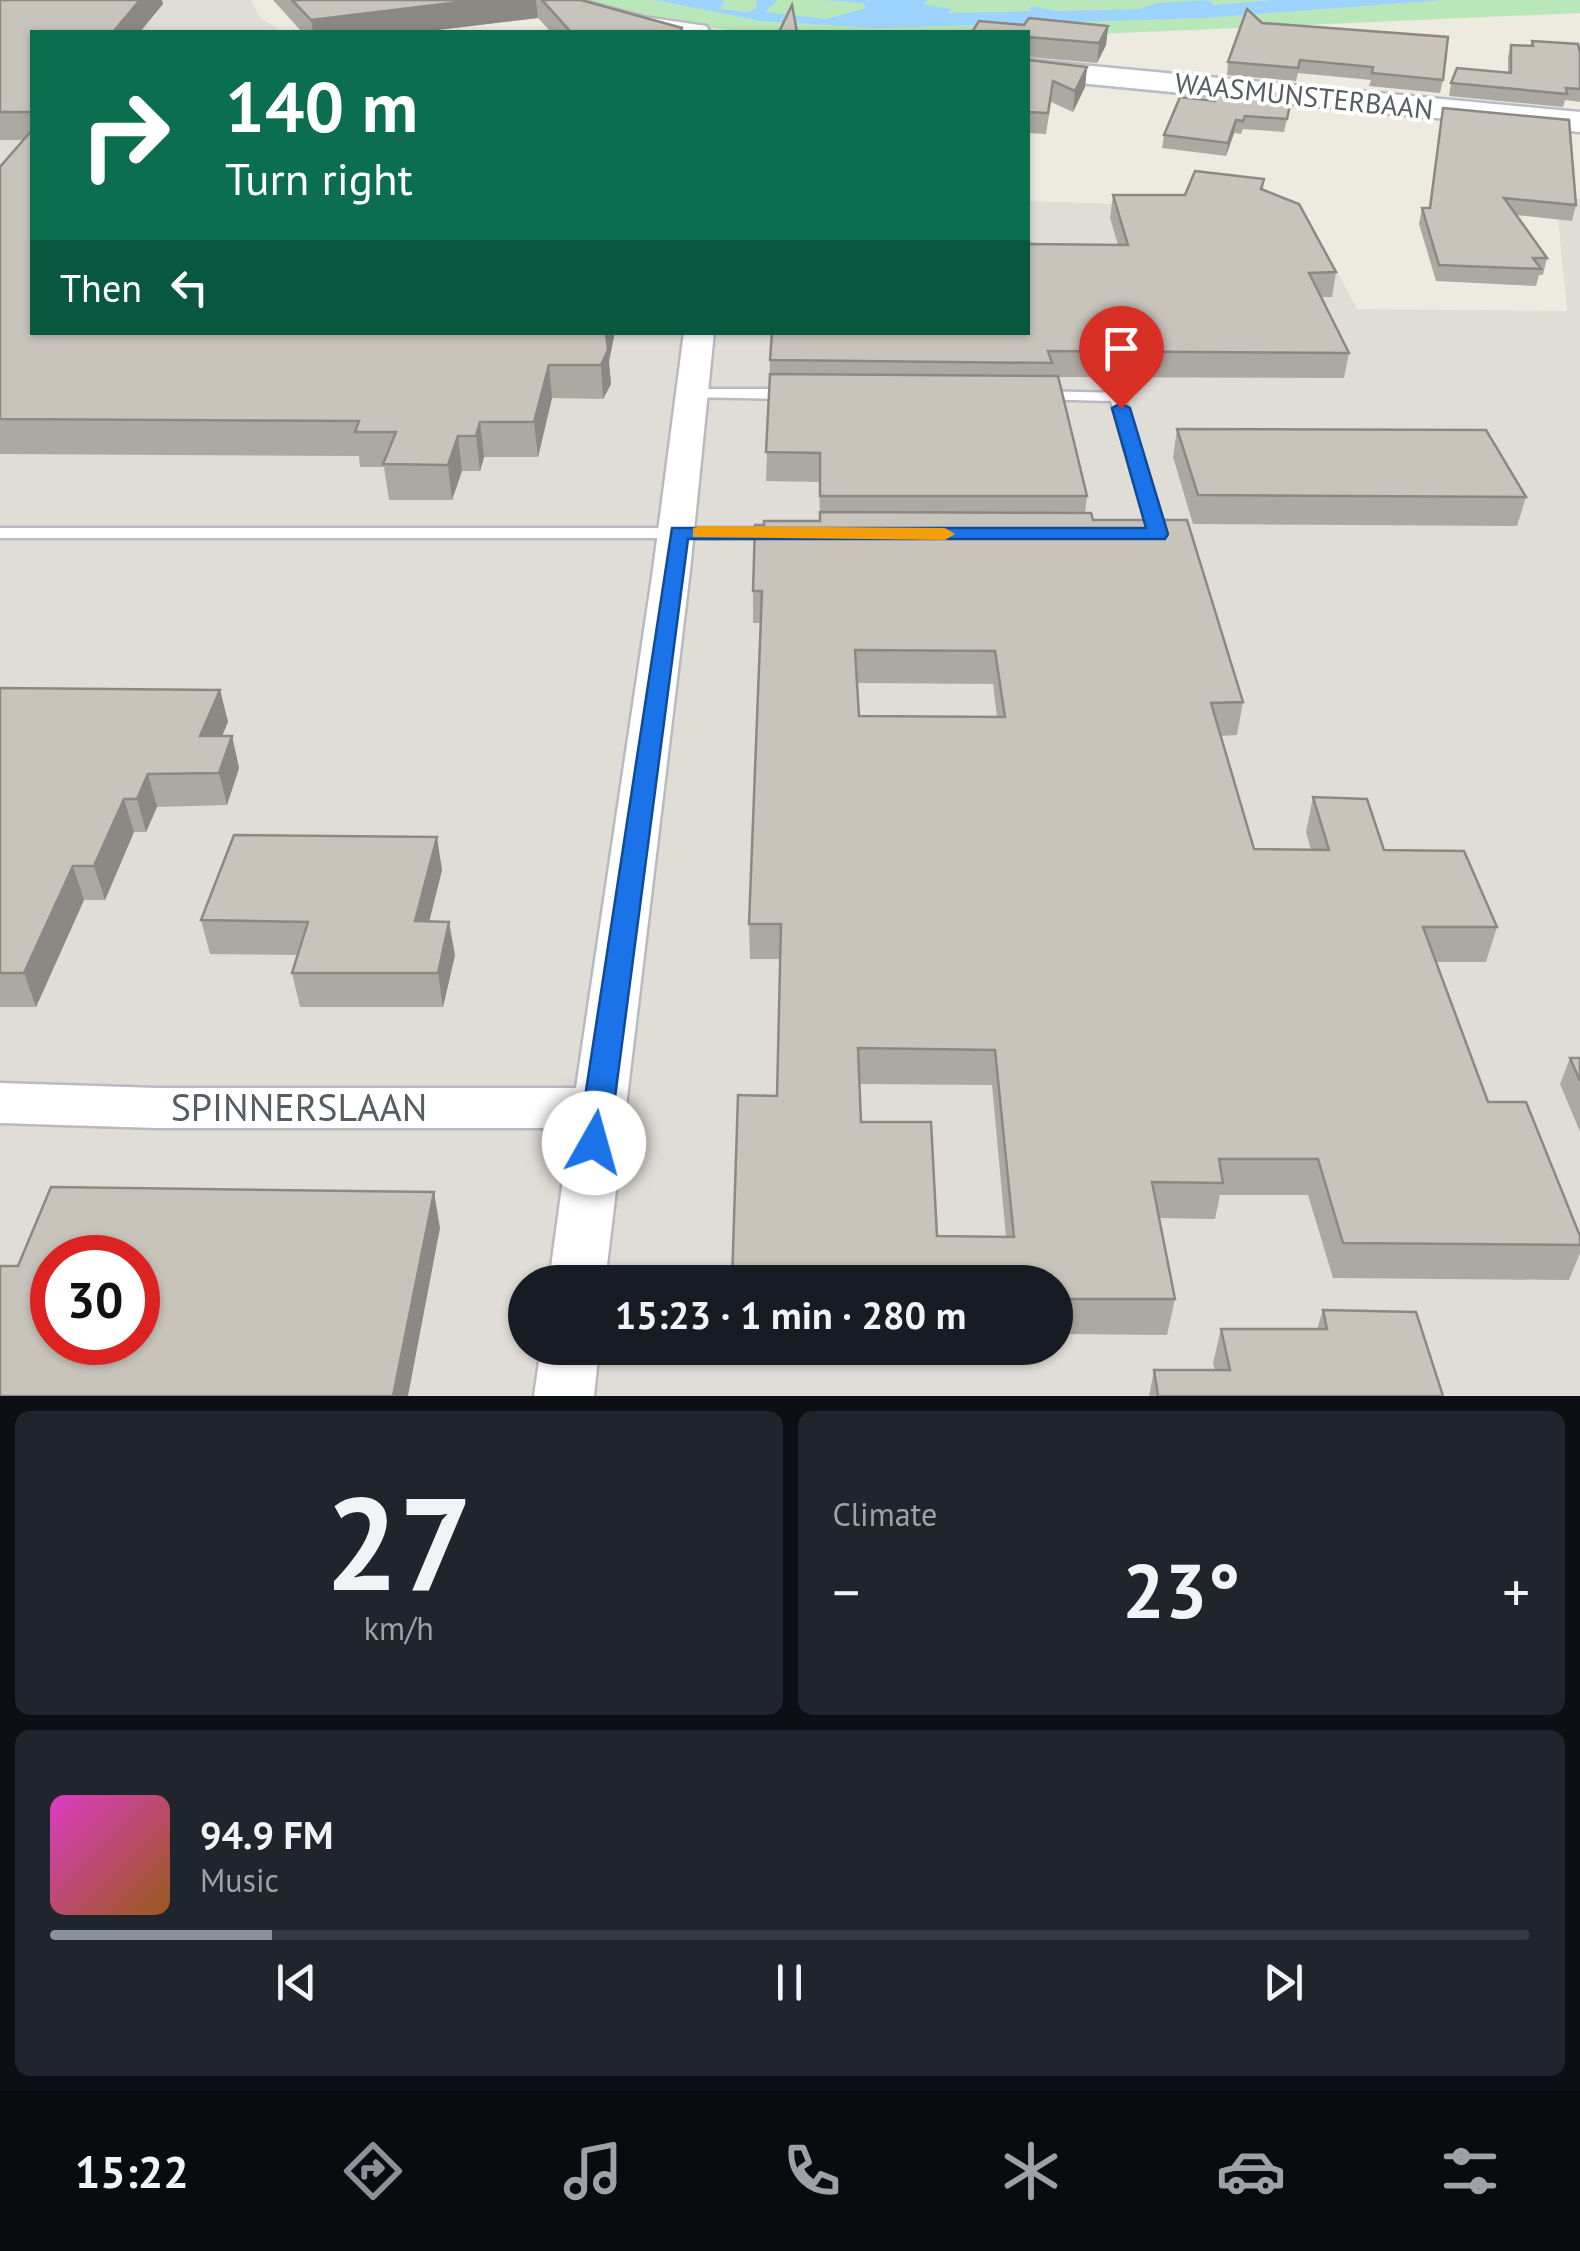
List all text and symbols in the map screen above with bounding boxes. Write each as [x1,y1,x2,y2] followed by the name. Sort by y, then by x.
[225,61,418,151] text: 140 m
[1173,64,1435,127] street label: WAASMUNSTERBAAN
[60,70,190,200] icon: right
[225,149,413,207] text: Turn right
[162,260,217,315] icon: left
[60,263,142,312] text: Then
[1079,306,1164,409] pin
[1094,321,1149,376] icon: arrive
[171,1082,427,1131] street label: SPINNERSLAAN
[542,1091,646,1195] position arrow
[30,1235,160,1365] speed limit sign: 30
[615,1290,966,1339] text: 15:23 · 1 min · 280 m
[325,1458,472,1626] text: 27
[833,1493,937,1535] text: Climate
[1122,1542,1240,1639] text: 23°
[833,1556,860,1627] text: −
[1502,1556,1530,1627] text: +
[364,1607,434,1649] text: km/h
[200,1810,333,1859] text: 94.9 FM
[200,1859,279,1901] text: Music
[269,1955,324,2010] icon: previous
[762,1955,817,2010] icon: pause
[1256,1955,1311,2010] icon: next
[338,2136,408,2206] icon: directions
[558,2136,628,2206] icon: music
[777,2136,847,2206] icon: phone
[996,2136,1066,2206] icon: climate
[1216,2136,1286,2206] icon: car
[1435,2136,1505,2206] icon: filters
[75,2142,189,2200] text: 15:22

